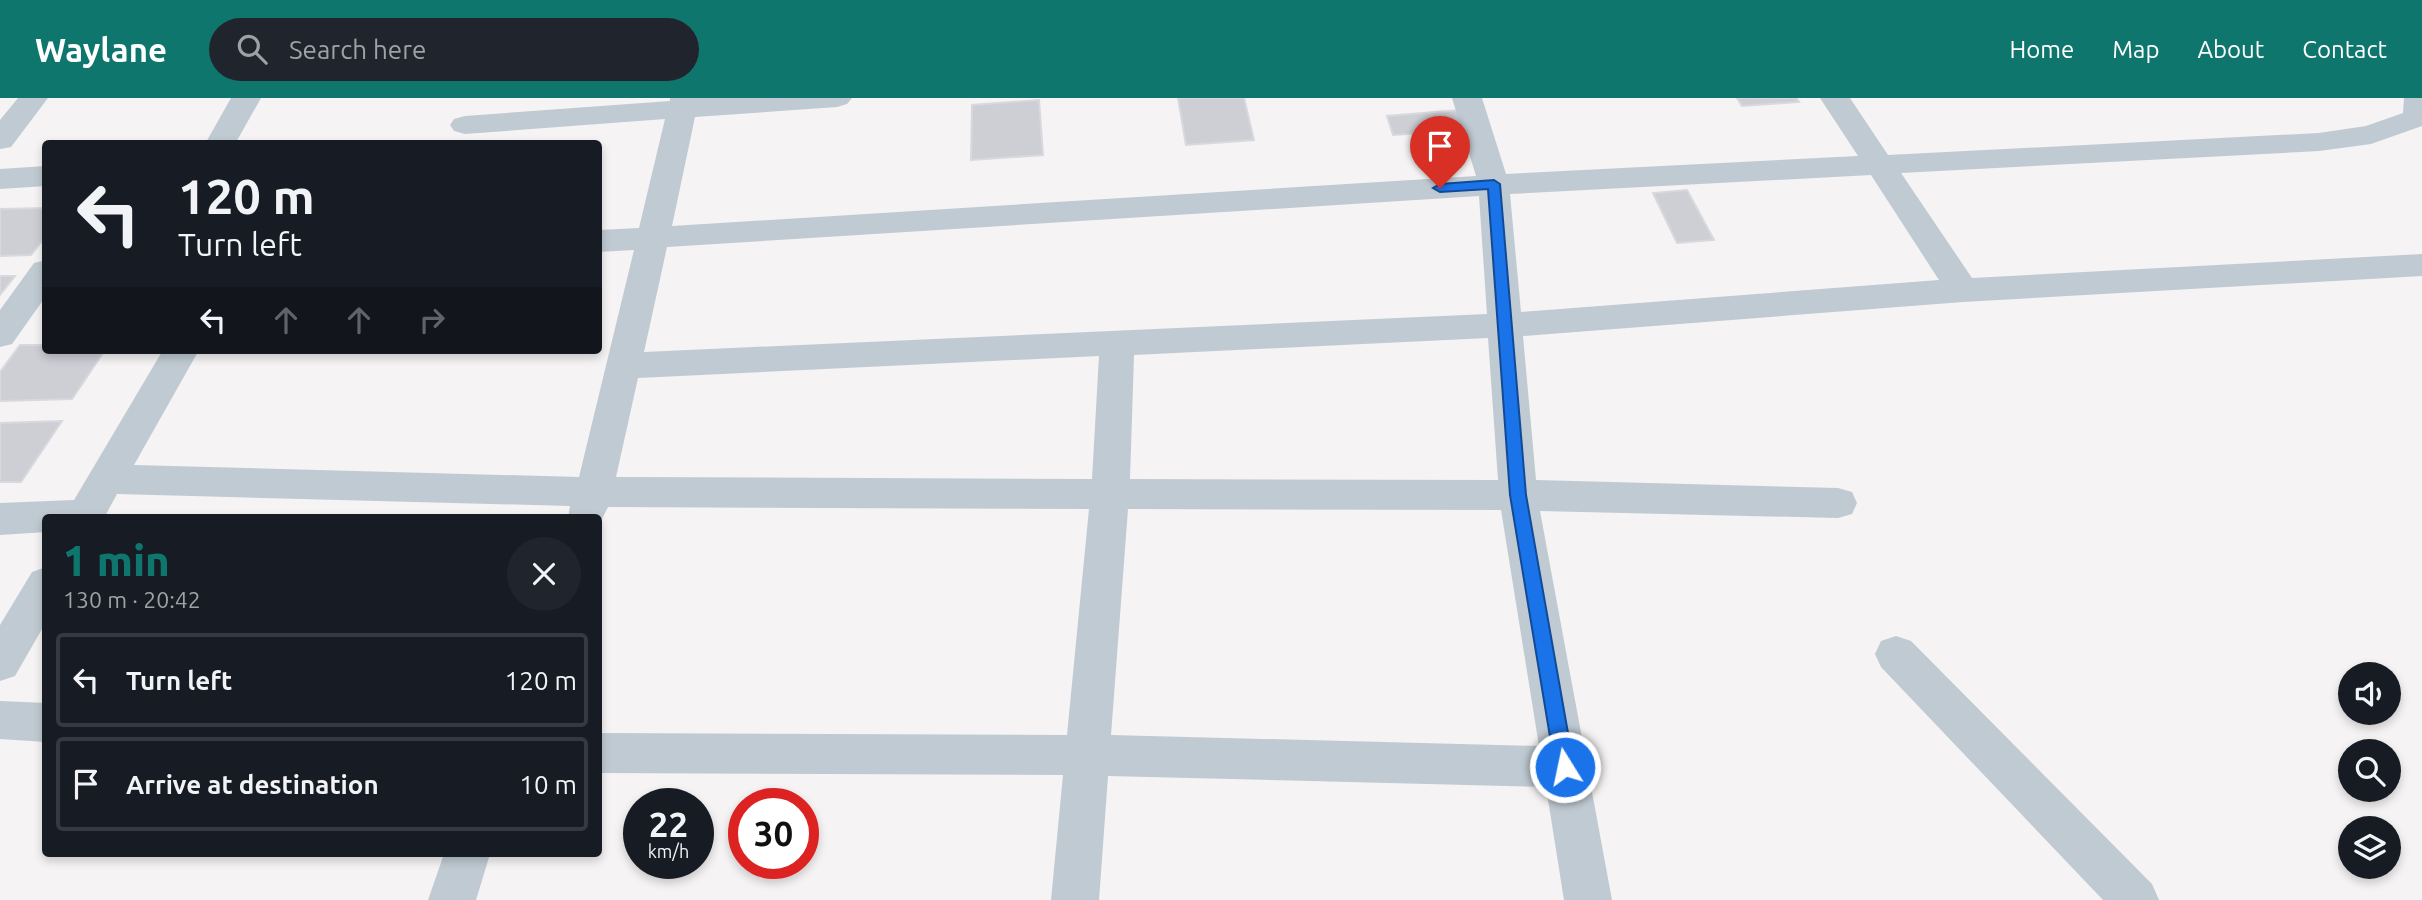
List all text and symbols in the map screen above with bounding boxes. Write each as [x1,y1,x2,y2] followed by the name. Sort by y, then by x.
[209,18,699,81] search box
[233,30,271,68] icon: search
[35,31,167,68] text: Waylane
[289,35,426,64] text: Search here
[2009,36,2074,63] text: Home
[2112,36,2159,63] text: Map
[2197,36,2264,63] text: About
[2302,36,2387,63] text: Contact
[1410,116,1470,188] pin
[1421,127,1459,165] icon: arrive
[63,168,154,259] icon: left
[178,168,315,223] text: 120 m
[178,226,302,262] text: Turn left
[194,301,232,339] icon: left
[267,301,305,339] icon: ahead
[340,301,378,339] icon: ahead
[413,301,451,339] icon: right
[63,537,170,584] text: 1 min
[507,537,581,611] button: close
[63,587,201,612] text: 130 m · 20:42
[67,661,105,699] icon: left
[2338,662,2401,879] map controls
[2338,662,2401,725] button: sound
[126,666,232,695] text: Turn left
[505,666,577,695] text: 120 m
[1528,730,1602,804] position arrow
[2338,739,2401,802] button: search
[67,765,105,803] icon: arrive
[126,770,379,799] text: Arrive at destination
[519,770,577,799] text: 10 m
[728,788,819,879] speed limit sign: 30
[649,804,688,844] text: 22
[2338,816,2401,879] button: layers
[648,841,689,861] text: km/h

